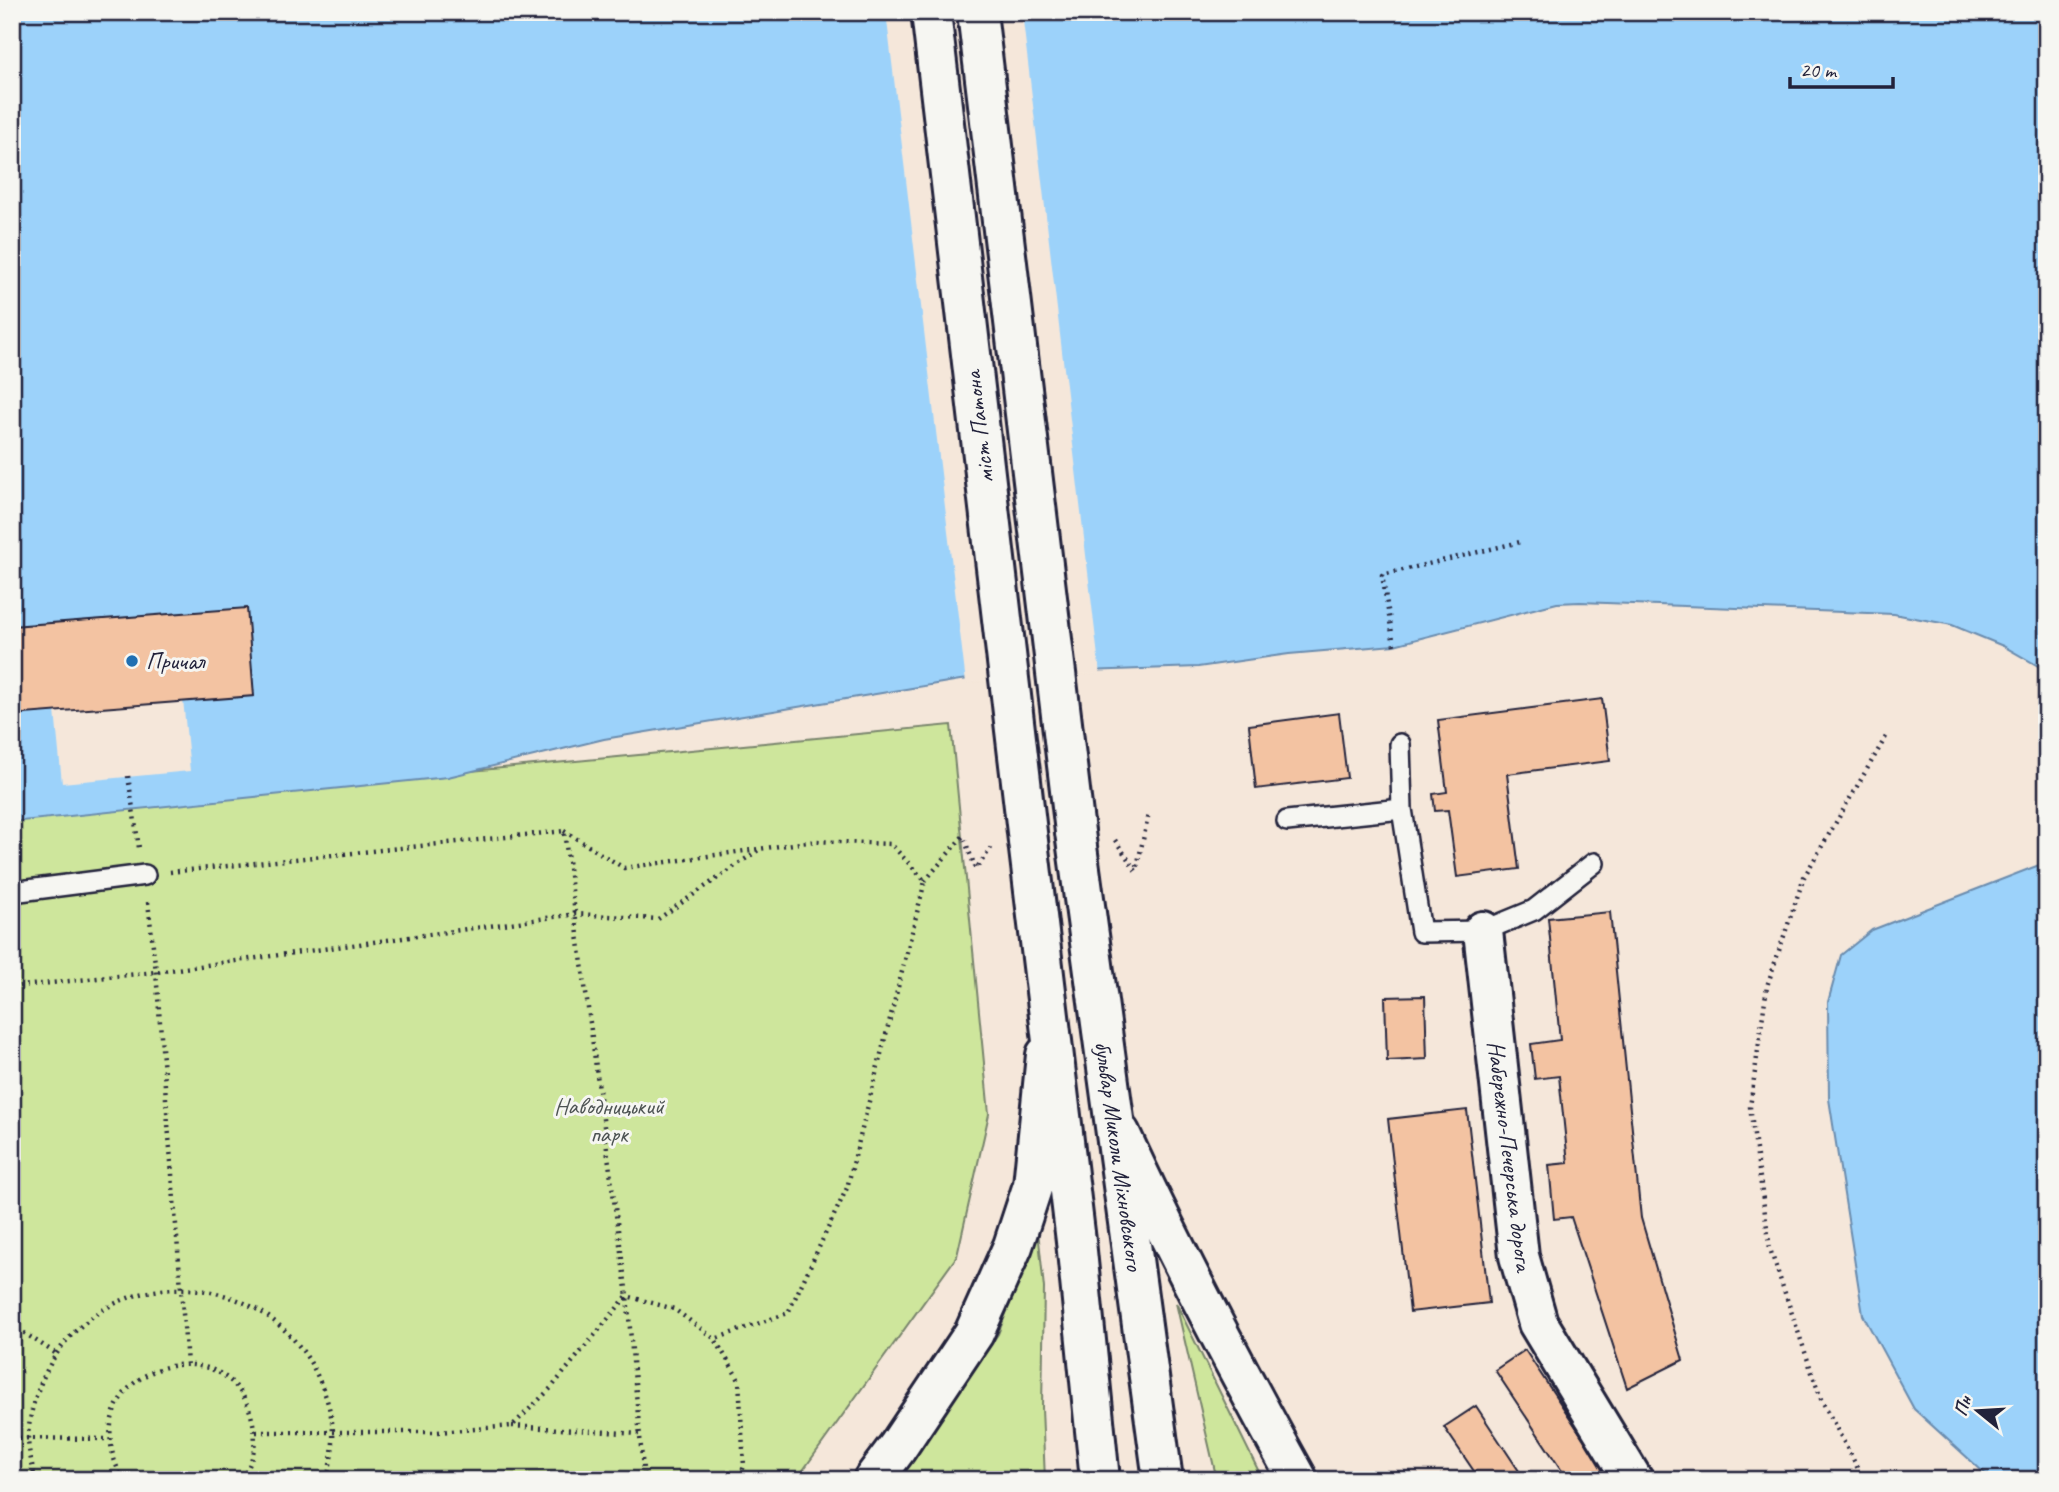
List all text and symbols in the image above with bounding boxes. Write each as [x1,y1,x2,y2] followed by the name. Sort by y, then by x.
[1790,46,1893,90] scale bar
[1800,57,1838,83] text: 20 m
[957,367,1001,485] street label: міст Патона
[146,646,207,676] place label: Причал
[124,653,140,669] marker: Причал
[1088,1039,1150,1274] street label: бульвар Миколи Міхновського
[1481,1039,1539,1275] street label: Набережно-Печерська дорога
[554,1091,666,1149] park label: Наводницький парк
[1944,1376,2014,1446] north arrow
[1948,1391,1978,1419] text: Пн

